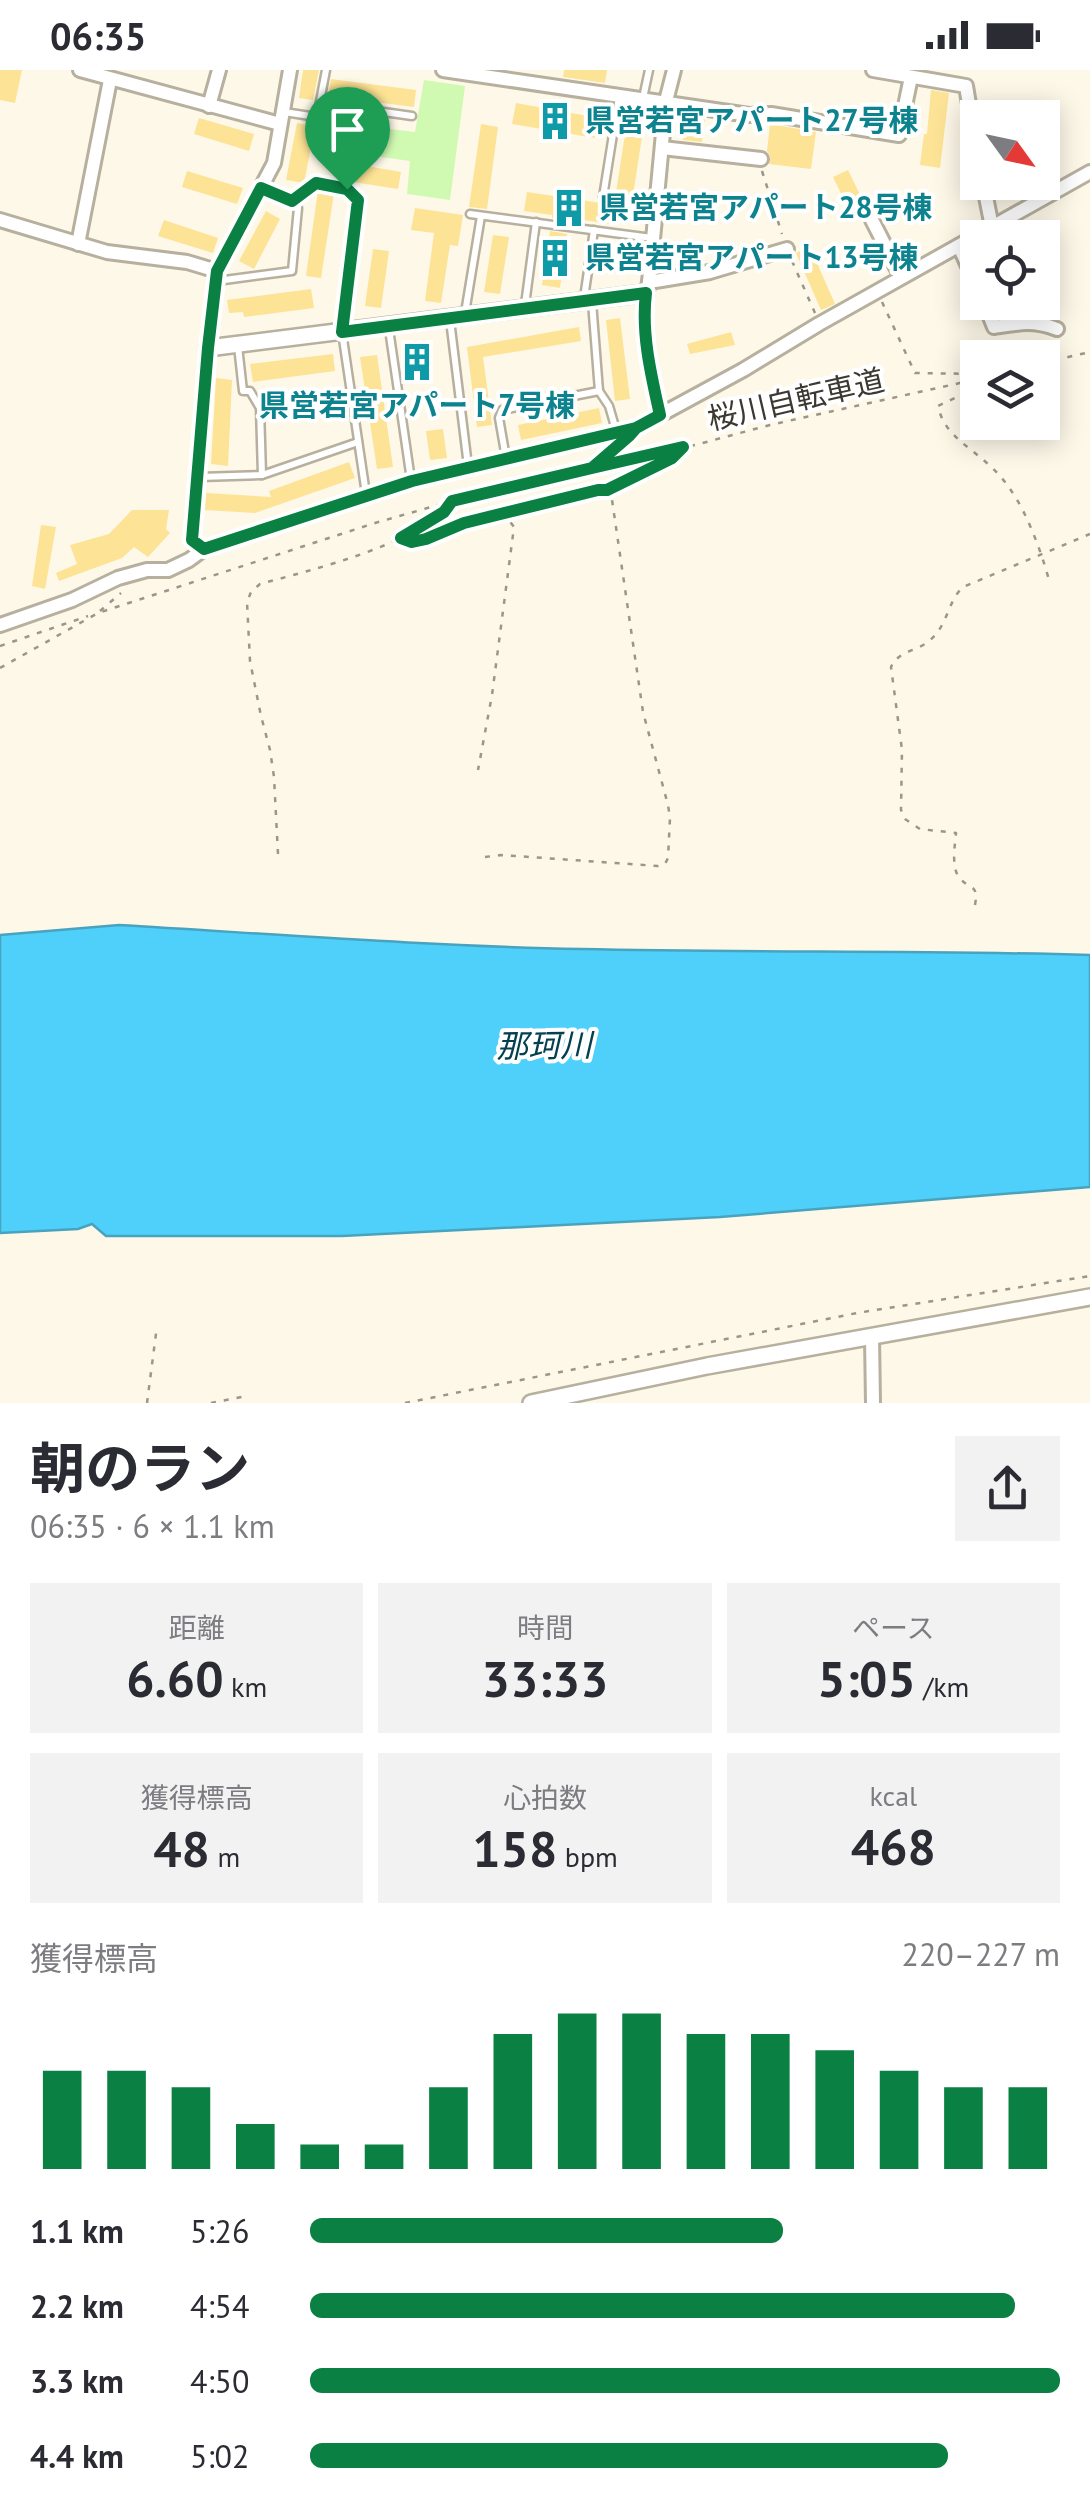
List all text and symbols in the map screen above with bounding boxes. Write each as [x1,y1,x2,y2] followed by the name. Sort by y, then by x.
[50,11,146,60] text: 06:35
[305,87,390,190] pin
[534,100,576,142] building icon: 県営若宮アパート27号棟
[585,100,918,139] place label: 県営若宮アパート27号棟
[960,100,1060,200] north arrow
[960,100,1060,440] map controls
[320,102,375,157] icon: arrive
[548,187,590,229] building icon: 県営若宮アパート28号棟
[599,187,932,226] place label: 県営若宮アパート28号棟
[960,220,1060,320] button: locate
[534,237,576,279] building icon: 県営若宮アパート13号棟
[585,237,918,276] place label: 県営若宮アパート13号棟
[960,340,1060,440] button: layers
[396,341,438,383] building icon: 県営若宮アパート7号棟
[704,359,888,438] street label: 桜川自転車道
[259,385,575,424] place label: 県営若宮アパート7号棟
[496,1023,595,1067] water label: 那珂川
[30,1432,250,1503] text: 朝のラン
[955,1436,1060,1541] button: share
[30,1505,275,1547] text: 06:35 · 6 × 1.1 km
[169,1609,225,1646] text: 距離
[517,1609,573,1646] text: 時間
[852,1609,935,1646] text: ペース
[126,1646,224,1711] text: 6.60
[482,1646,608,1711] text: 33:33
[817,1646,916,1711] text: 5:05
[224,1668,267,1705] text: km
[916,1668,969,1705] text: /km
[869,1777,917,1814] text: kcal
[141,1779,253,1816] text: 獲得標高
[503,1779,587,1816] text: 心拍数
[851,1814,936,1879] text: 468
[153,1816,210,1881] text: 48
[472,1816,557,1881] text: 158
[210,1838,240,1875] text: m
[557,1838,618,1875] text: bpm
[901,1933,1060,1975] text: 220–227 m
[30,1937,158,1979] text: 獲得標高
[30,2210,124,2252] text: 1.1 km
[190,2210,249,2252] text: 5:26
[30,2285,124,2327] text: 2.2 km
[190,2285,249,2327] text: 4:54
[30,2360,124,2402] text: 3.3 km
[190,2360,249,2402] text: 4:50
[30,2435,124,2477] text: 4.4 km
[190,2435,249,2477] text: 5:02

